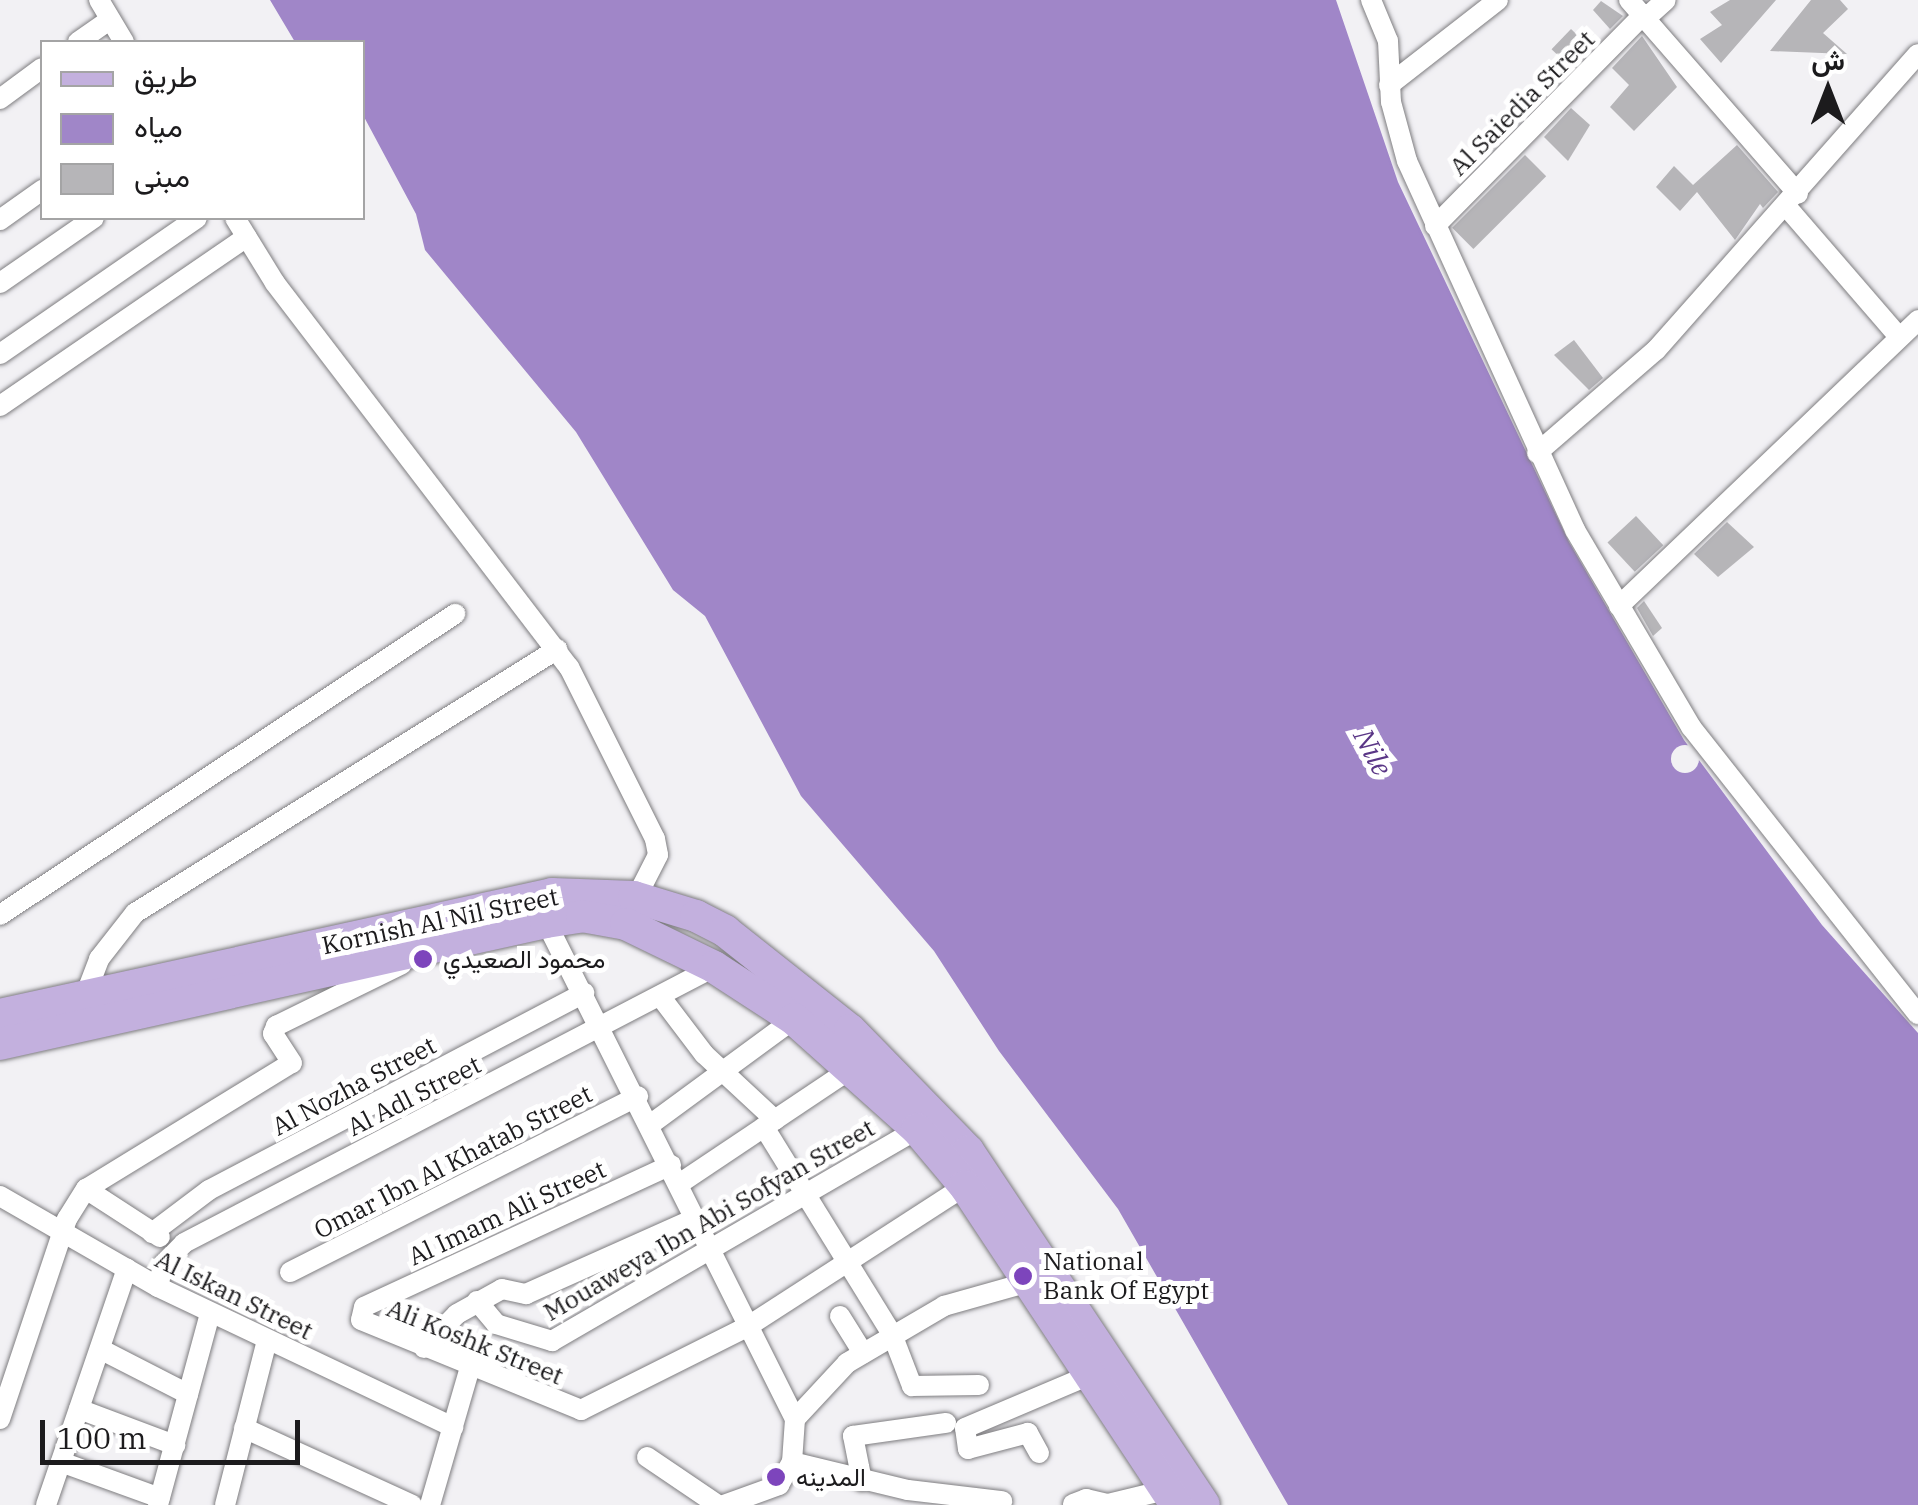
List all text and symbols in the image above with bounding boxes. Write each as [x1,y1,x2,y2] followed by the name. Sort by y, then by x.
[1443,24,1601,182] street label: Al Saiedia Street
[40,40,365,220] legend
[1778,40,1878,140] north arrow
[1811,41,1845,78] text: ش
[134,56,198,95] text: طريق
[134,106,183,145] text: مياه
[134,156,190,195] text: مبنى
[1347,723,1399,781] water label: Nile
[319,881,561,961] street label: Kornish Al Nil Street
[443,944,605,974] place label: محمود الصعيدي
[412,948,434,970] marker: محمود الصعيدي
[267,1030,441,1142] street label: Al Nozha Street
[342,1050,486,1142] street label: Al Adl Street
[309,1079,597,1245] street label: Omar Ibn Al Khatab Street
[538,1113,880,1327] street label: Mouaweya Ibn Abi Sofyan Street
[404,1154,610,1272] street label: Al Imam Ali Street
[150,1244,318,1346] street label: Al Iskan Street
[1043,1247,1209,1306] place label: National Bank Of Egypt
[1012,1265,1034,1287] marker: National Bank Of Egypt
[382,1293,568,1391] street label: Ali Koshk Street
[45,1400,305,1462] scale bar
[57,1418,147,1457] text: 100 m
[796,1462,866,1492] place label: المدينه
[765,1466,787,1488] marker: المدينه

